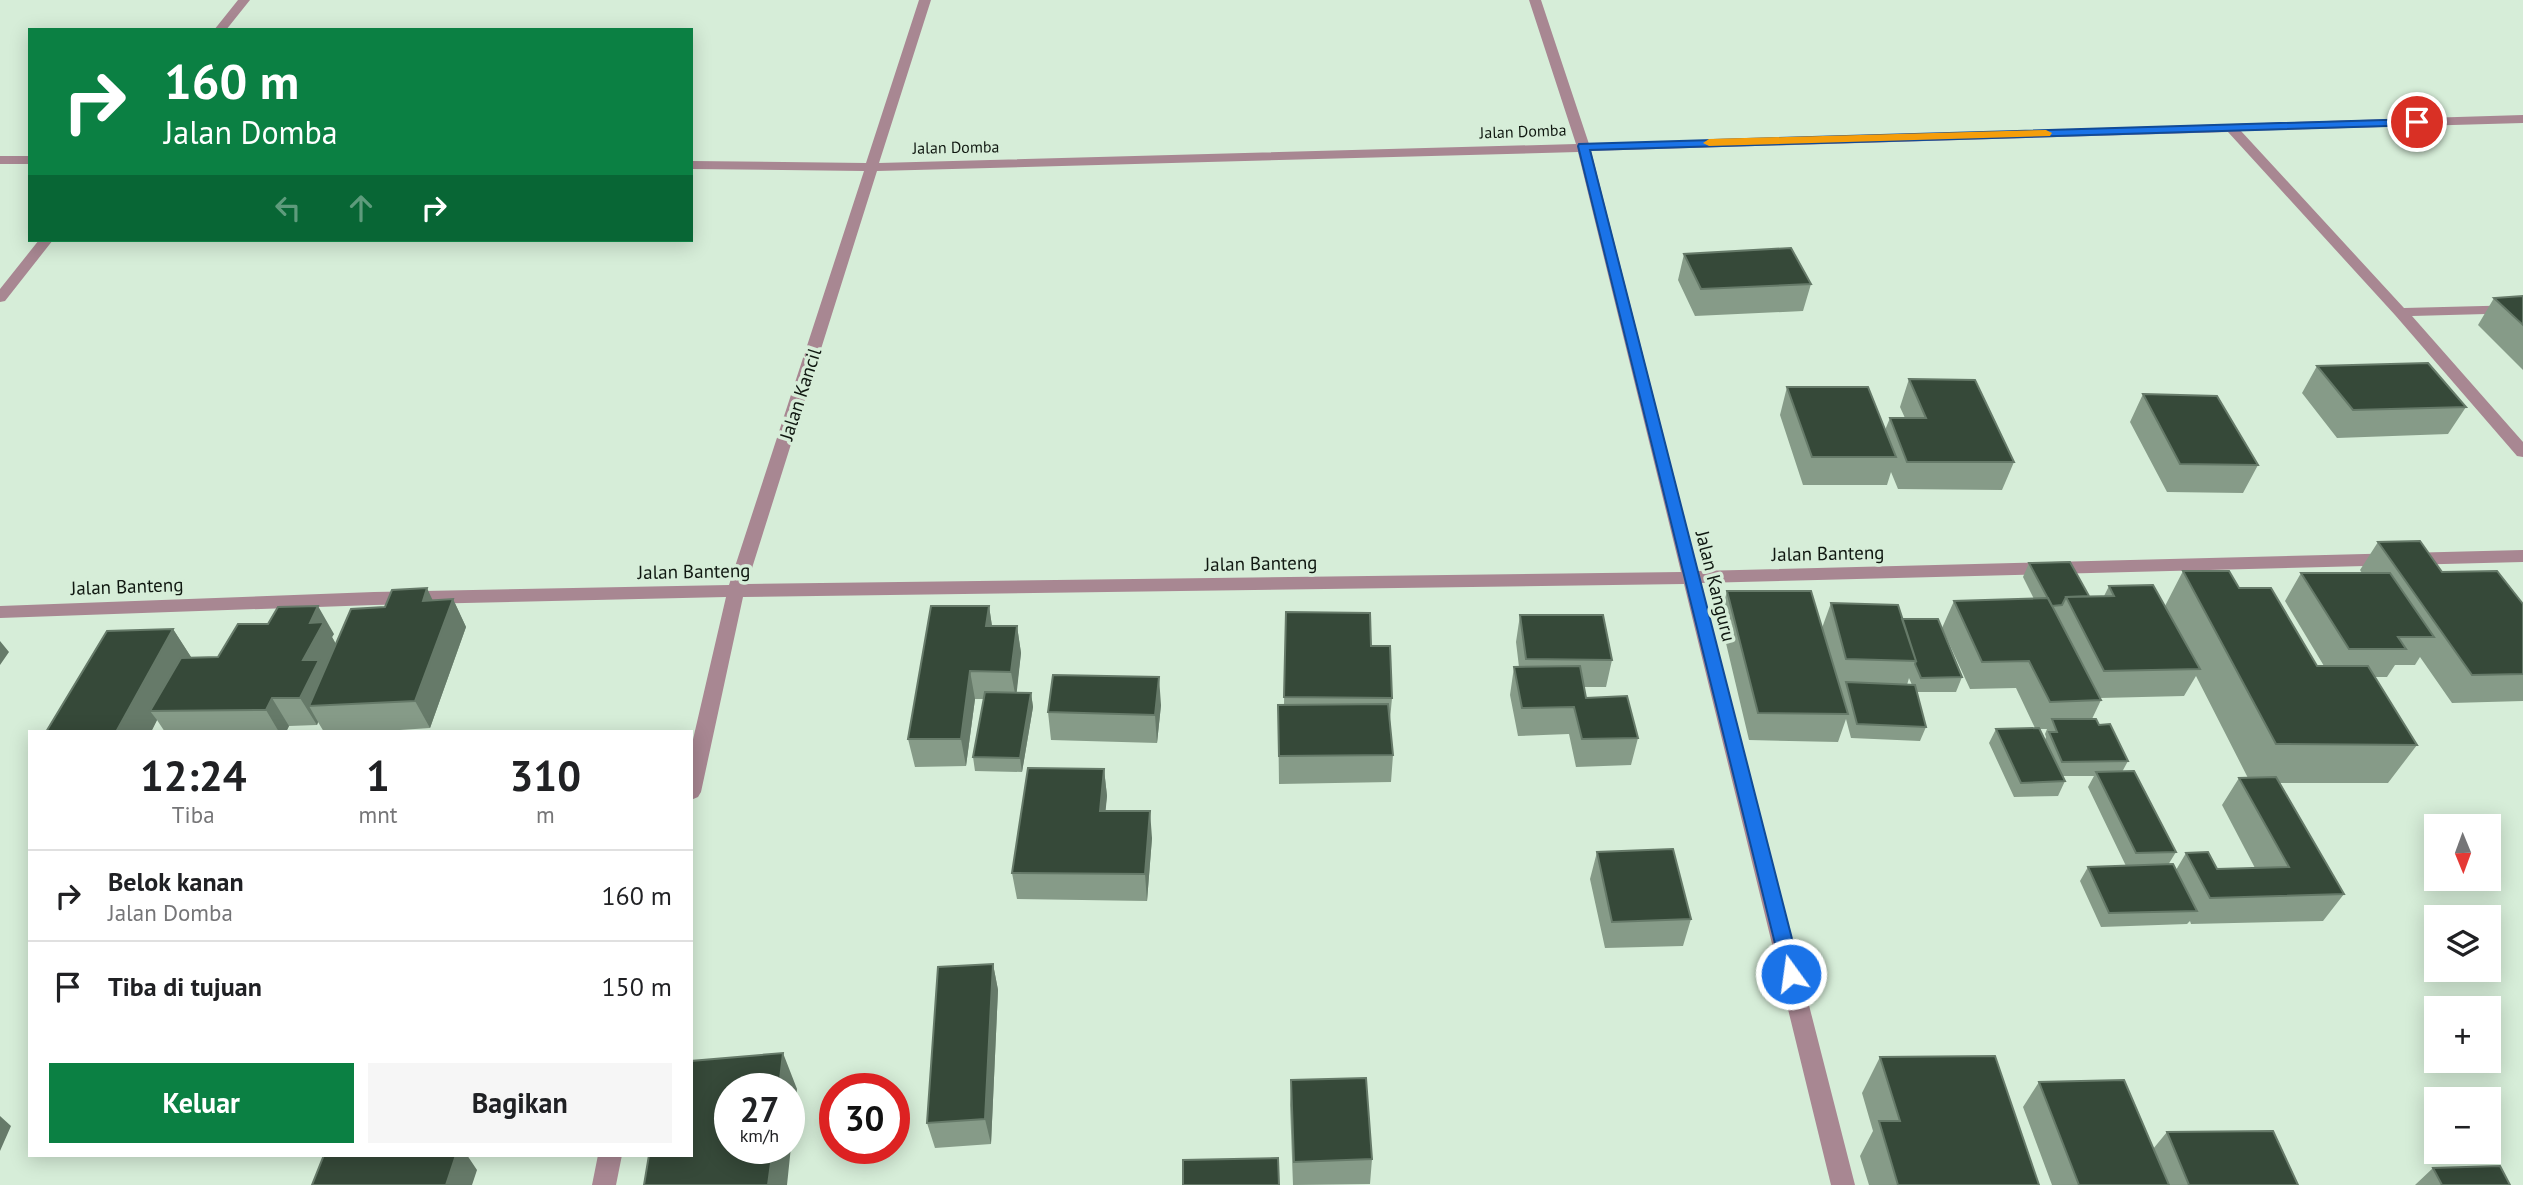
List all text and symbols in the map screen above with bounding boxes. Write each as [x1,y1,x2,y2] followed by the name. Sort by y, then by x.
[164,49,299,113] text: 160 m
[49,56,140,147] icon: right
[2387,92,2447,152] pin
[2398,103,2436,141] icon: arrive
[164,111,338,153] text: Jalan Domba
[1478,119,1567,143] street label: Jalan Domba
[911,136,1000,158] street label: Jalan Domba
[269,189,307,227] icon: left
[342,189,380,227] icon: ahead
[415,189,453,227] icon: right
[774,344,826,444] street label: Jalan Kancil
[1690,527,1741,644] street label: Jalan Kanguru
[1770,540,1885,566] street label: Jalan Banteng
[1203,550,1318,576] street label: Jalan Banteng
[636,558,751,584] street label: Jalan Banteng
[69,572,184,600] street label: Jalan Banteng
[140,748,247,803] text: 12:24
[366,748,390,803] text: 1
[510,748,581,803] text: 310
[172,800,215,829] text: Tiba
[359,800,398,829] text: mnt
[536,800,555,829] text: m
[2424,814,2501,891] north arrow
[2424,814,2501,1164] map controls
[108,865,244,898] text: Belok kanan
[49,877,87,915] icon: right
[601,879,672,912] text: 160 m
[108,898,233,927] text: Jalan Domba
[2424,905,2501,982] button: layers
[1754,937,1828,1011] position arrow
[49,968,87,1006] icon: arrive
[108,970,262,1003] text: Tiba di tujuan
[601,970,672,1003] text: 150 m
[2424,996,2501,1073] button: +
[49,1063,354,1143] button: Keluar
[368,1063,672,1143] button: Bagikan
[819,1073,910,1164] speed limit sign: 30
[740,1086,779,1132] text: 27
[2424,1087,2501,1164] button: −
[740,1124,779,1147] text: km/h

